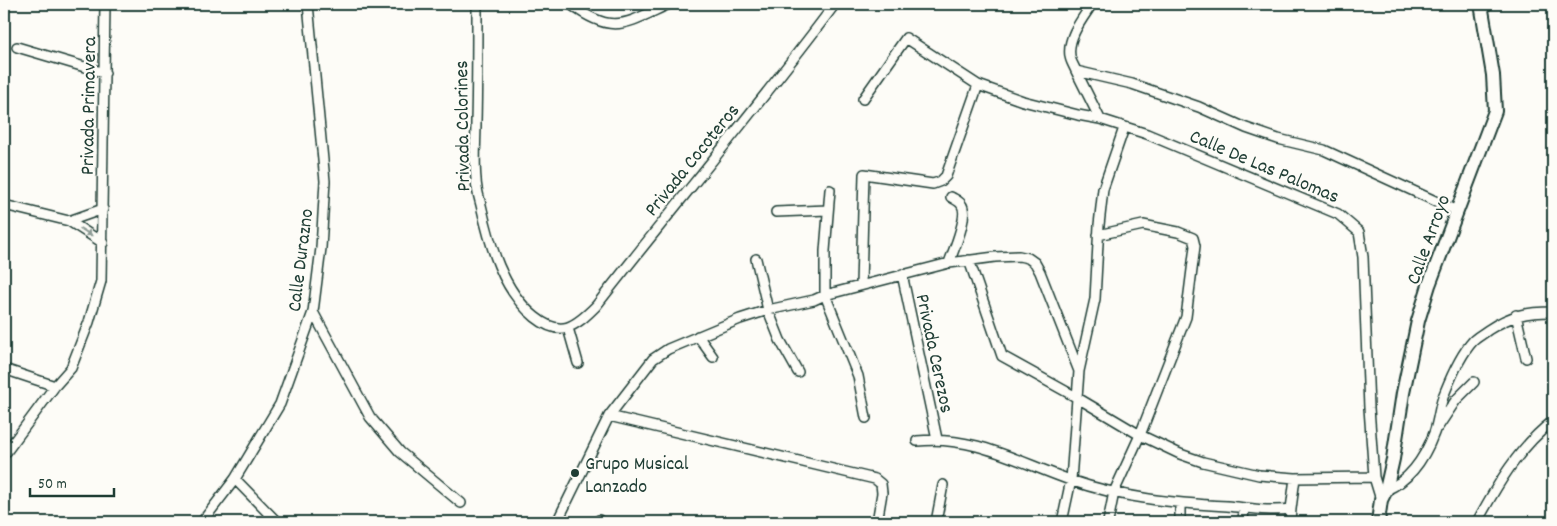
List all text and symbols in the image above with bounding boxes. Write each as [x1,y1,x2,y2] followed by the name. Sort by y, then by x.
[75,36,105,176] street label: Privada Primavera
[449,60,479,192] street label: Privada Colorines
[639,99,748,223] street label: Privada Cocoteros
[1185,124,1343,212] street label: Calle De Las Palomas
[1401,191,1459,289] street label: Calle Arroyo
[282,207,322,314] street label: Calle Durazno
[79,227,92,237] one-way arrow
[907,292,959,416] street label: Privada Cerezos
[585,451,689,502] place label: Grupo Musical Lanzado
[30,466,114,498] scale bar
[569,467,581,479] marker: Grupo Musical Lanzado
[38,474,67,496] text: 50 m

